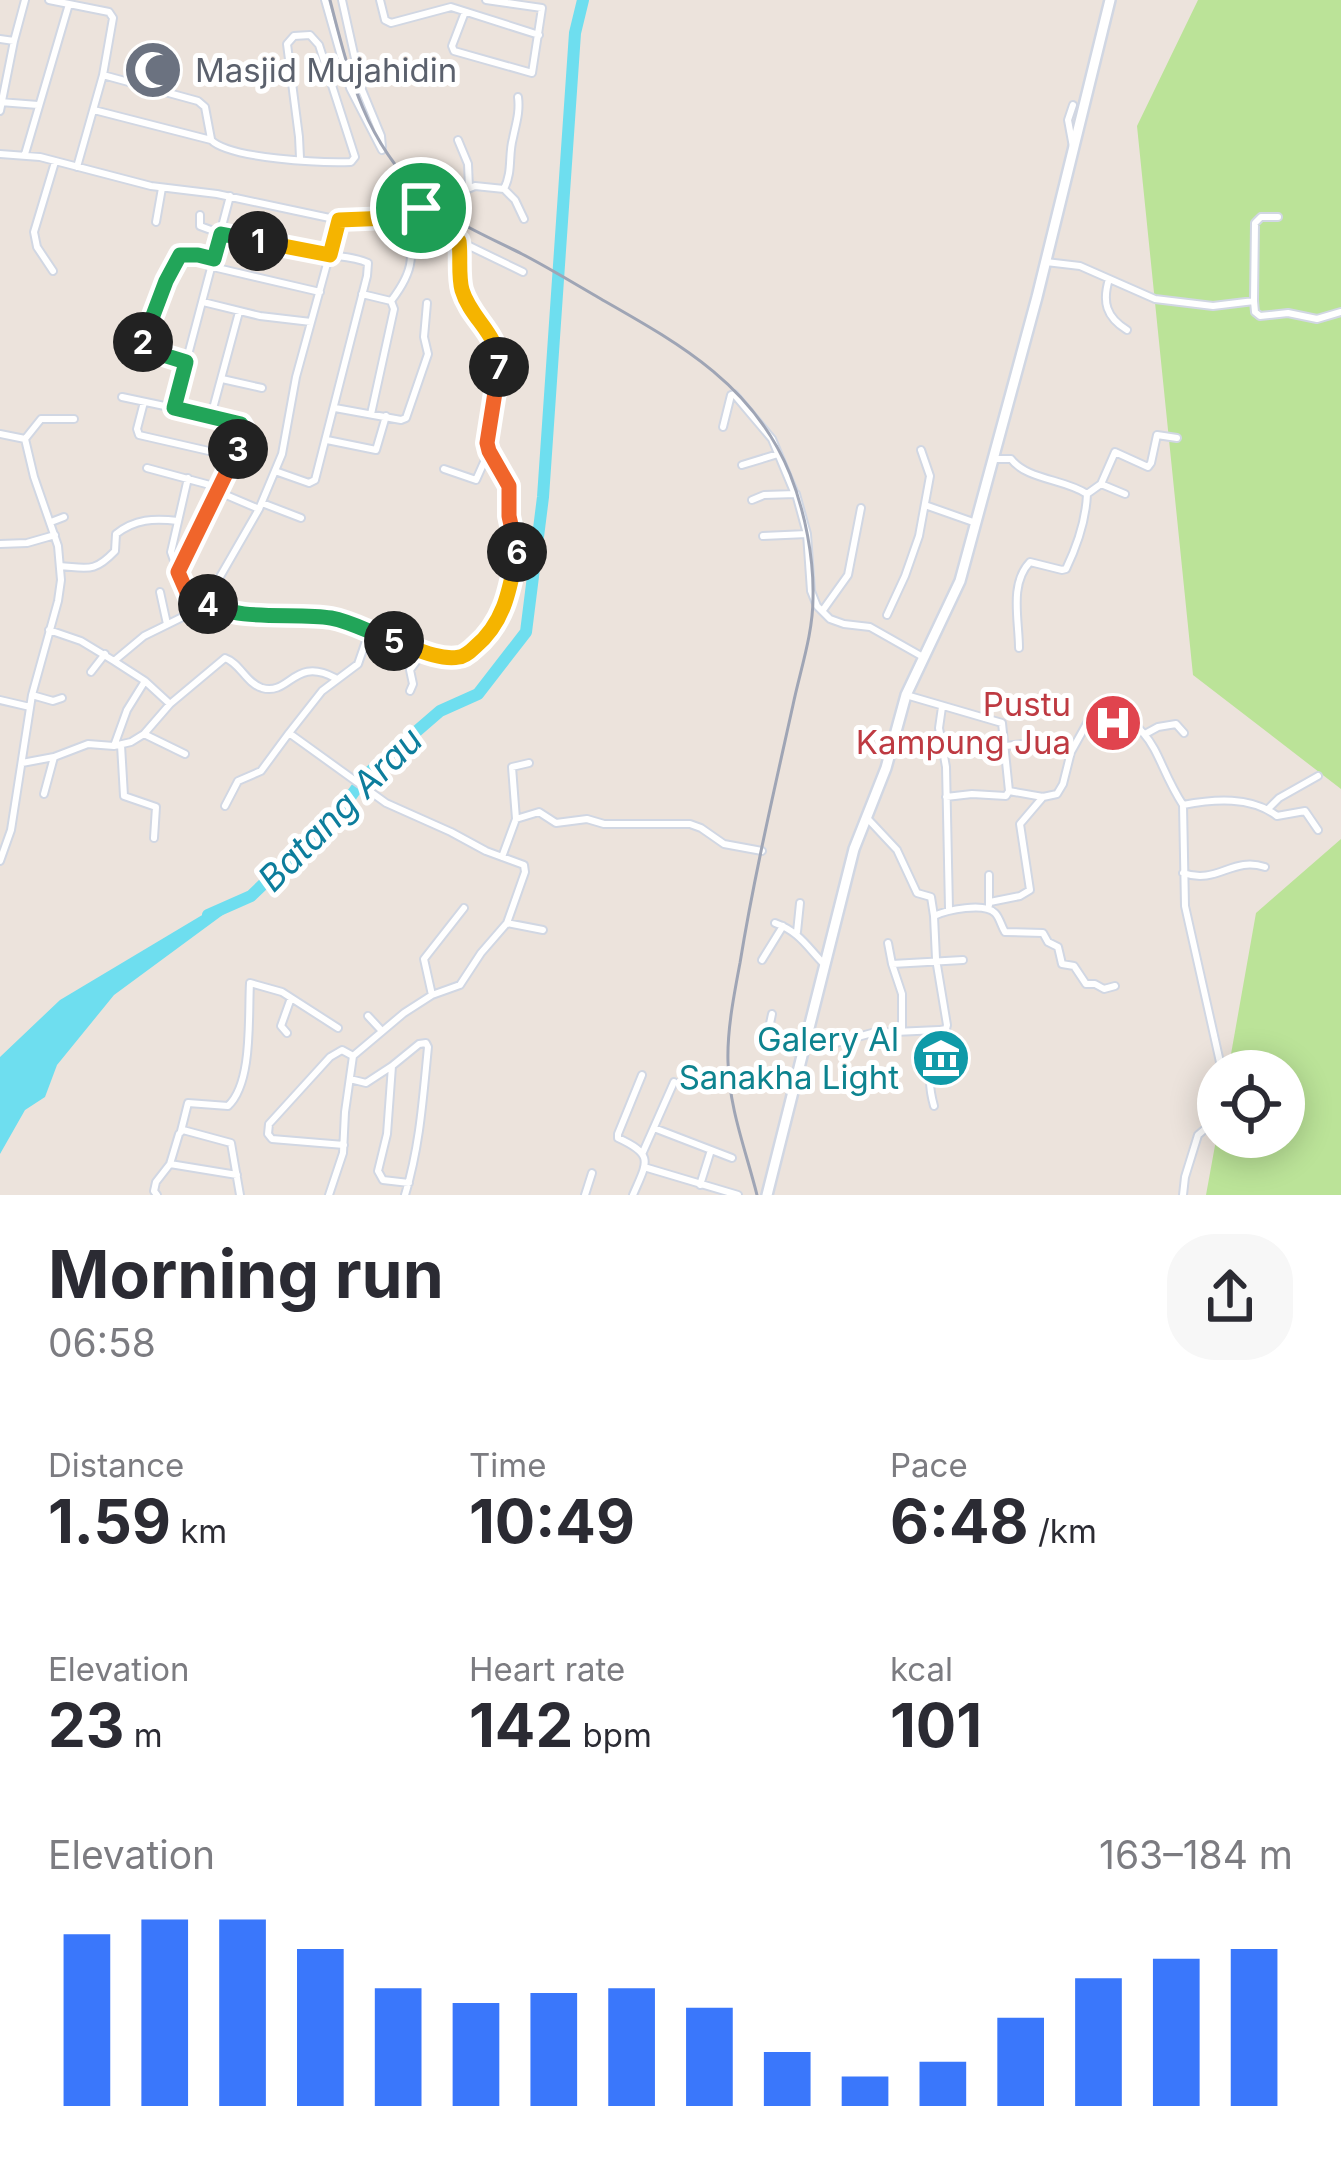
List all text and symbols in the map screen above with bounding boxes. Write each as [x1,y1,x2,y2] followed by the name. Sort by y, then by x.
[122,39,184,101] mosque icon: Masjid Mujahidin
[195,50,457,90] place label: Masjid Mujahidin
[370,157,472,259] pin
[388,175,454,241] icon: arrive
[228,211,288,271] pin: 1
[251,221,265,261] text: 1
[113,312,173,372] pin: 2
[133,322,153,362] text: 2
[469,337,529,397] pin: 7
[489,347,509,387] text: 7
[208,419,268,479] pin: 3
[227,429,249,469] text: 3
[487,522,547,582] pin: 6
[506,532,528,572] text: 6
[178,574,238,634] pin: 4
[197,584,219,624] text: 4
[364,611,424,671] pin: 5
[383,621,405,661] text: 5
[856,684,1071,762] place label: Pustu Kampung Jua
[1082,692,1144,754] hospital icon: Pustu Kampung Jua
[249,718,431,900] water label: Batang Arau
[679,1019,899,1097] place label: Galery Al Sanakha Light
[910,1027,972,1089] museum icon: Galery Al Sanakha Light
[1197,1050,1305,1158] map controls
[1197,1050,1305,1158] button: locate
[48,1234,444,1314] text: Morning run
[1167,1234,1293,1360] button: share
[48,1319,156,1366] text: 06:58
[48,1445,184,1485] text: Distance
[469,1445,546,1485] text: Time
[890,1445,968,1485] text: Pace
[48,1485,171,1557] text: 1.59
[469,1485,635,1557] text: 10:49
[890,1485,1029,1557] text: 6:48
[171,1511,227,1551] text: km
[1029,1511,1097,1551] text: /km
[48,1649,189,1689] text: Elevation
[469,1649,625,1689] text: Heart rate
[890,1649,953,1689] text: kcal
[48,1689,125,1761] text: 23
[469,1689,573,1761] text: 142
[890,1689,982,1761] text: 101
[125,1715,163,1755] text: m
[573,1715,652,1755] text: bpm
[48,1831,215,1878] text: Elevation
[1099,1831,1293,1878] text: 163–184 m

